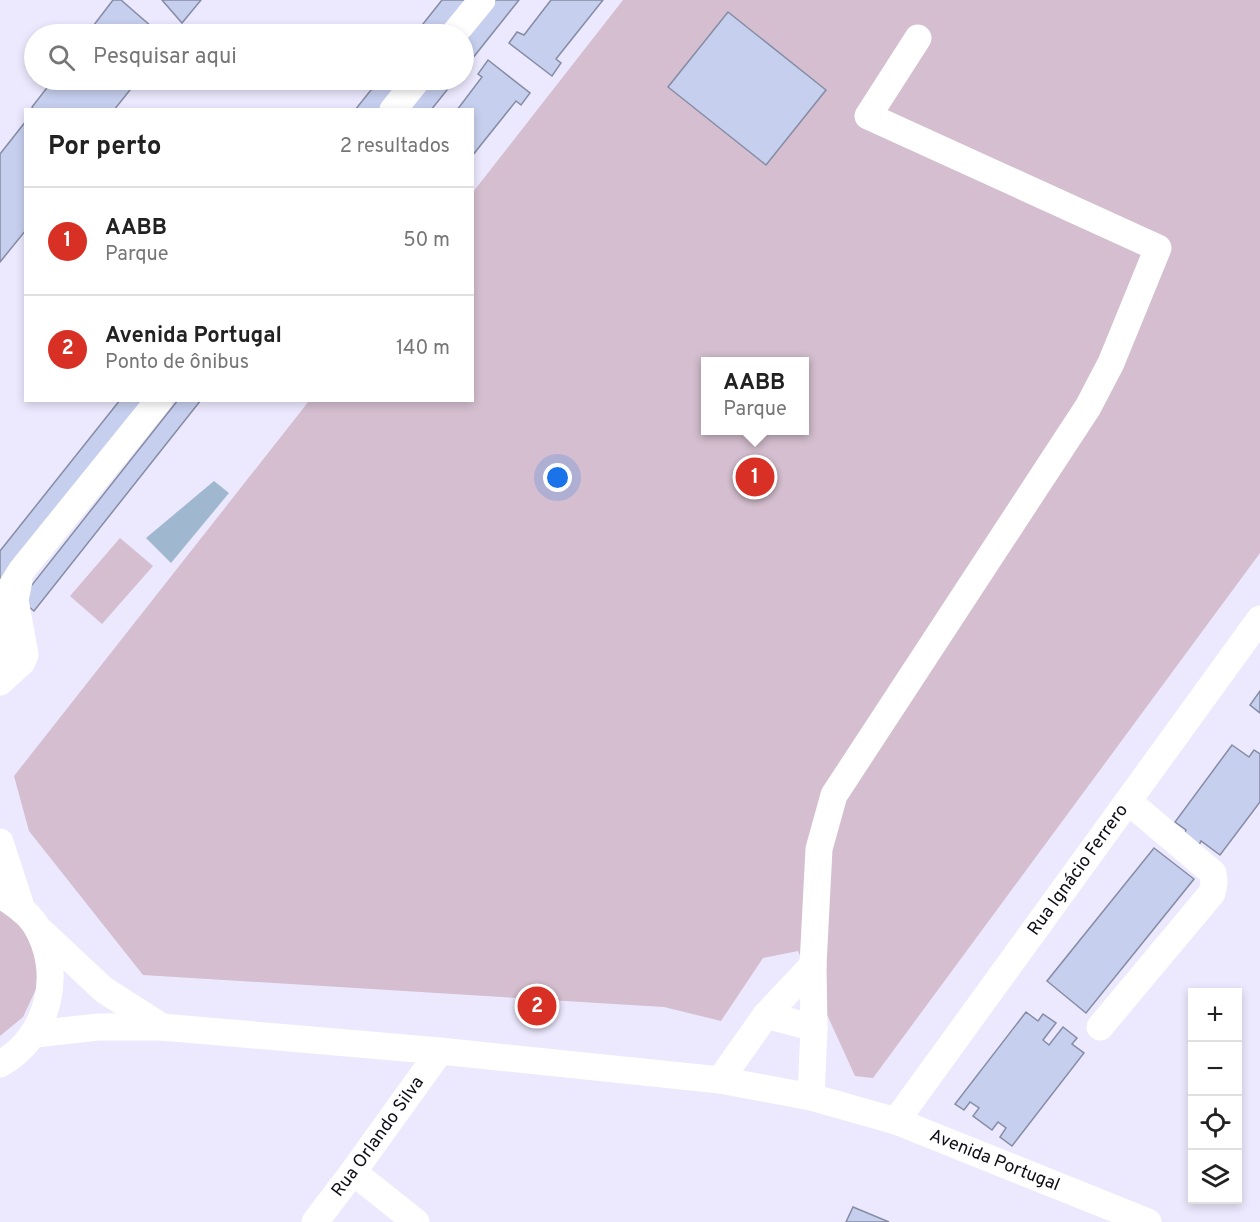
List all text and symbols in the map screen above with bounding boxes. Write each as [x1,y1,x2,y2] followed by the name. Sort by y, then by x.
[24,24,474,90] search box
[45,41,78,74] icon: search
[93,44,237,71] text: Pesquisar aqui
[48,131,162,164] text: Por perto
[340,134,450,160] text: 2 resultados
[105,215,167,242] text: AABB
[64,228,72,254] text: 1
[403,228,450,254] text: 50 m
[105,242,168,268] text: Parque
[105,323,282,350] text: Avenida Portugal
[61,336,74,362] text: 2
[396,336,450,362] text: 140 m
[105,350,249,376] text: Ponto de ônibus
[701,357,809,435] popup
[723,370,785,397] text: AABB
[723,397,787,423] text: Parque
[736,454,774,500] pin: 1
[543,463,572,492] your location
[1023,800,1133,940] street label: Rua Ignácio Ferrero
[518,984,556,1028] pin: 2
[1188,988,1242,1204] map controls
[1188,988,1242,1042] button: +
[1188,1042,1242,1096] button: −
[327,1072,429,1202] street label: Rua Orlando Silva
[1188,1096,1242,1150] button: locate
[926,1124,1063,1197] street label: Avenida Portugal
[1188,1150,1242,1204] button: layers

